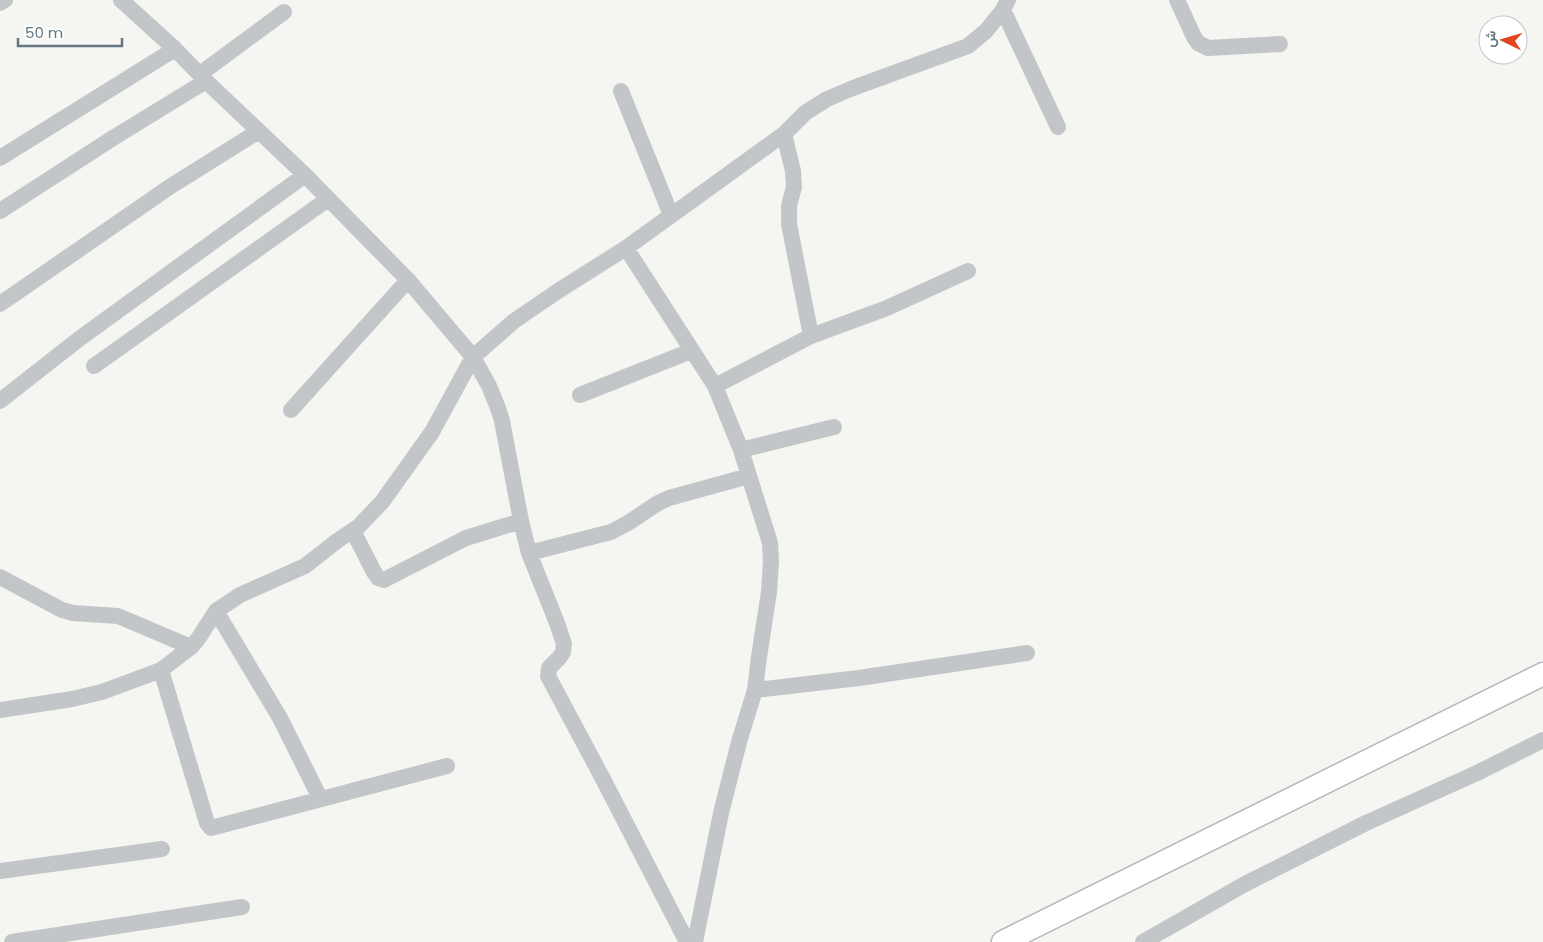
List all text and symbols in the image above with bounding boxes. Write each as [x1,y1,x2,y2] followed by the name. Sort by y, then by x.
[18,15,121,47] scale bar
[1478,15,1528,65] north arrow
[25,22,63,43] text: 50 m
[1479,29,1501,48] text: ش

